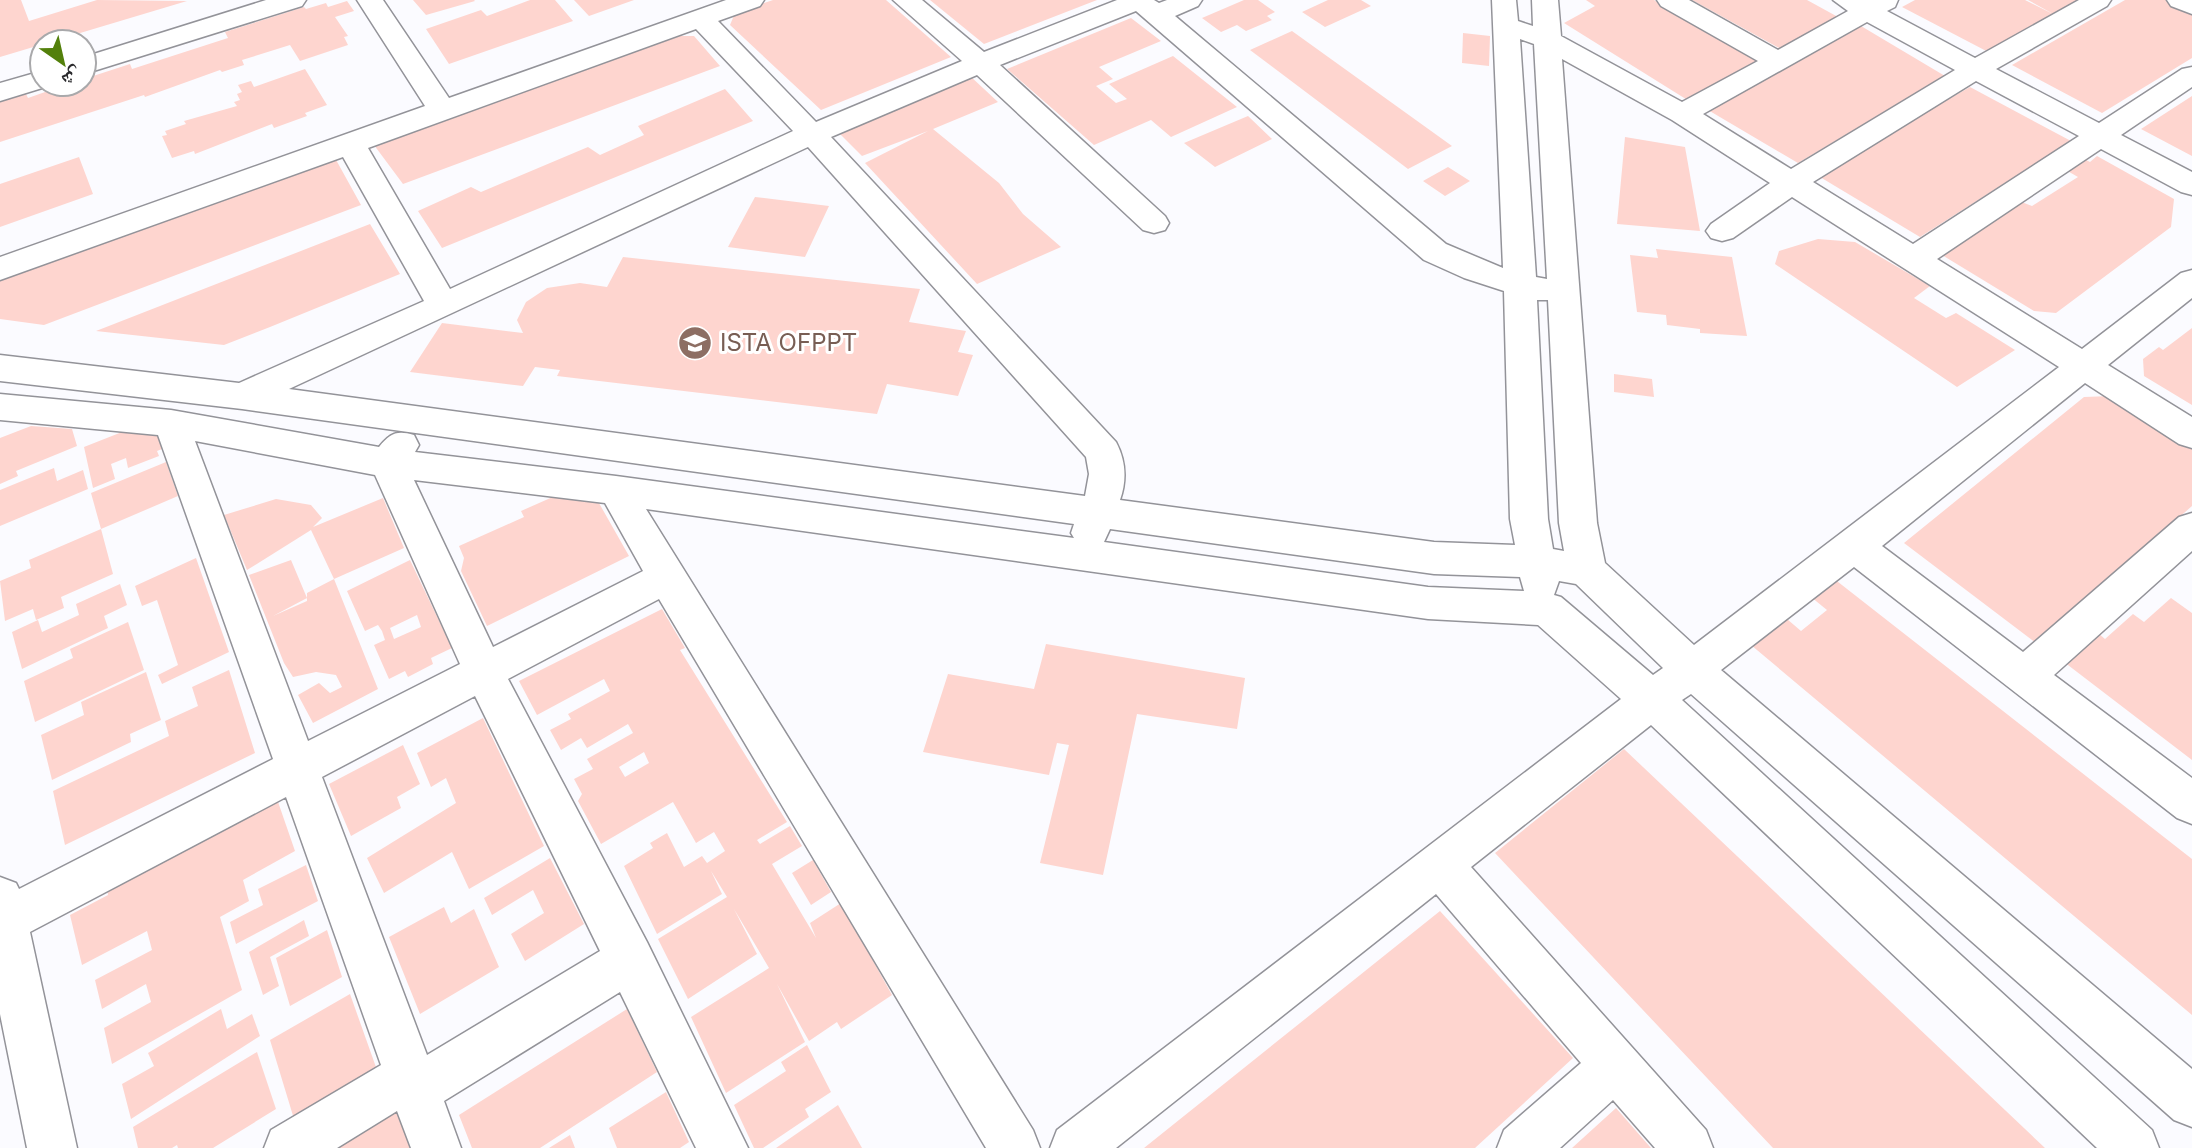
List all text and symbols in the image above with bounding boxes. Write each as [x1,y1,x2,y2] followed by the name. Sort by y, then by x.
[28,28,98,98] north arrow
[57,62,87,92] text: ش
[676,324,714,362] school or university icon: ISTA OFPPT
[720,328,857,357] place label: ISTA OFPPT

